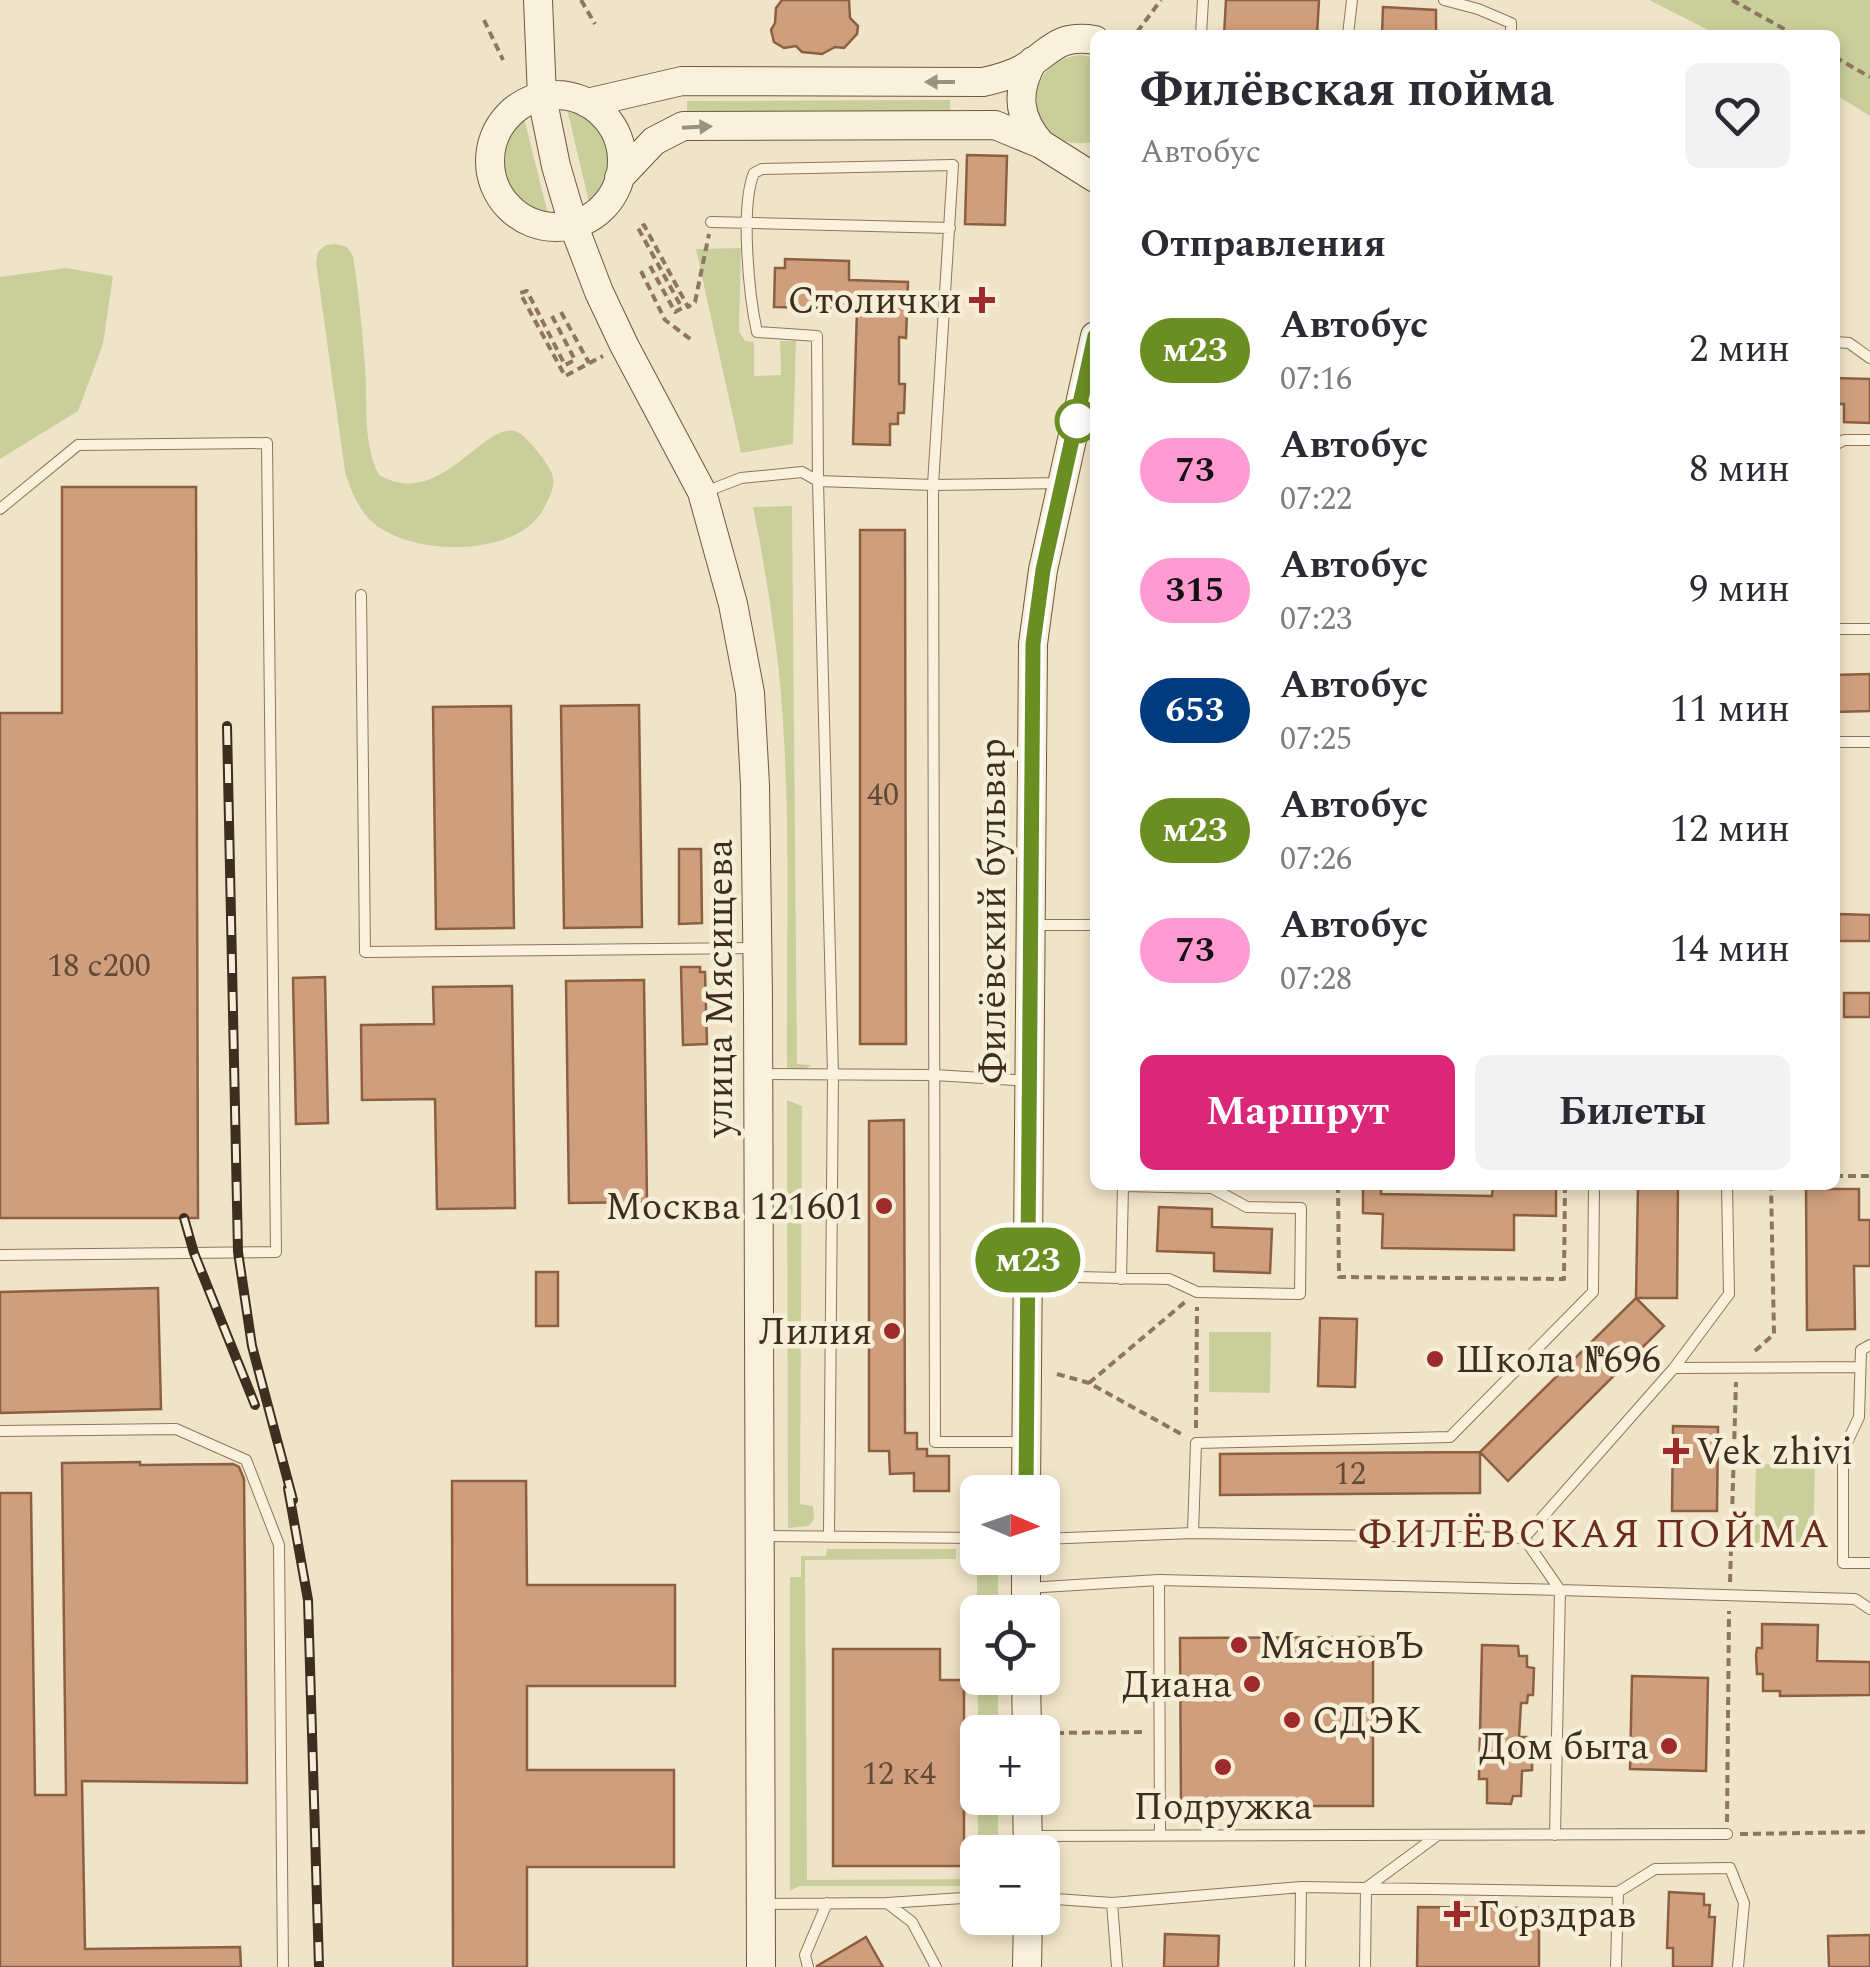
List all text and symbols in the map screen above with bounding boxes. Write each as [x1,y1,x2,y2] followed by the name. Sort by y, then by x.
[1140,54,1554,127] text: Филёвская пойма
[1685,63,1790,168] button: heart
[924,74,956,90] one-way arrow
[682,119,714,135] one-way arrow
[1140,128,1261,177] text: Автобус
[1140,216,1386,274] text: Отправления
[788,273,962,331] place label: Столички
[971,289,993,311] marker: Столички
[1280,297,1428,355] text: Автобус
[1689,321,1790,379] text: 2 мин
[1162,324,1228,377] text: м23
[1280,355,1352,404] text: 07:16
[1056,400,1098,442] unlabelled marker
[1280,417,1428,475] text: Автобус
[1689,441,1790,499] text: 8 мин
[1175,444,1215,497] text: 73
[1280,475,1352,524] text: 07:22
[1280,537,1428,595] text: Автобус
[1689,561,1790,619] text: 9 мин
[1166,564,1224,617] text: 315
[1280,595,1352,644] text: 07:23
[1280,657,1428,715] text: Автобус
[1670,681,1790,739] text: 11 мин
[1166,684,1224,737] text: 653
[1280,715,1352,764] text: 07:25
[965,738,1023,1084] street label: Филёвский бульвар
[867,771,899,820] house number: 40
[1280,777,1428,835] text: Автобус
[1670,801,1790,859] text: 12 мин
[1162,804,1228,857] text: м23
[1280,835,1352,884] text: 07:26
[692,838,750,1138] street label: улица Мясищева
[1280,897,1428,955] text: Автобус
[1670,921,1790,979] text: 14 мин
[1175,924,1215,977] text: 73
[47,942,151,991] house number: 18 с200
[1280,955,1352,1004] text: 07:28
[1140,1055,1455,1170] button: Маршрут
[1475,1055,1790,1170] button: Билеты
[605,1179,864,1237] place label: Москва 121601
[873,1195,895,1217] marker: Москва 121601
[970,1228,1086,1292] line badge: м23
[995,1234,1061,1287] text: м23
[758,1304,872,1362] place label: Лилия
[881,1320,903,1342] marker: Лилия
[1455,1332,1661,1390] place label: Школа №696
[1424,1348,1446,1370] marker: Школа №696
[1696,1424,1853,1482] place label: Vek zhivi
[1665,1440,1687,1462] marker: Vek zhivi
[1334,1450,1366,1499] house number: 12
[960,1475,1060,1575] north arrow
[960,1475,1060,1935] map controls
[1358,1505,1832,1566] district label: ФИЛЁВСКАЯ ПОЙМА
[960,1595,1060,1695] button: locate
[1259,1618,1424,1676] place label: МясновЪ
[1228,1634,1250,1656] marker: МясновЪ
[1122,1657,1232,1715] place label: Диана
[1241,1673,1263,1695] marker: Диана
[1312,1693,1422,1751] place label: СДЭК
[1281,1709,1303,1731] marker: СДЭК
[960,1715,1060,1815] button: +
[1479,1719,1649,1777] place label: Дом быта
[1658,1735,1680,1757] marker: Дом быта
[862,1750,936,1799] house number: 12 к4
[1212,1756,1234,1778] marker: Подружка
[1133,1779,1313,1837] place label: Подружка
[960,1835,1060,1935] button: −
[1477,1887,1636,1945] place label: Горздрав
[1446,1903,1468,1925] marker: Горздрав

